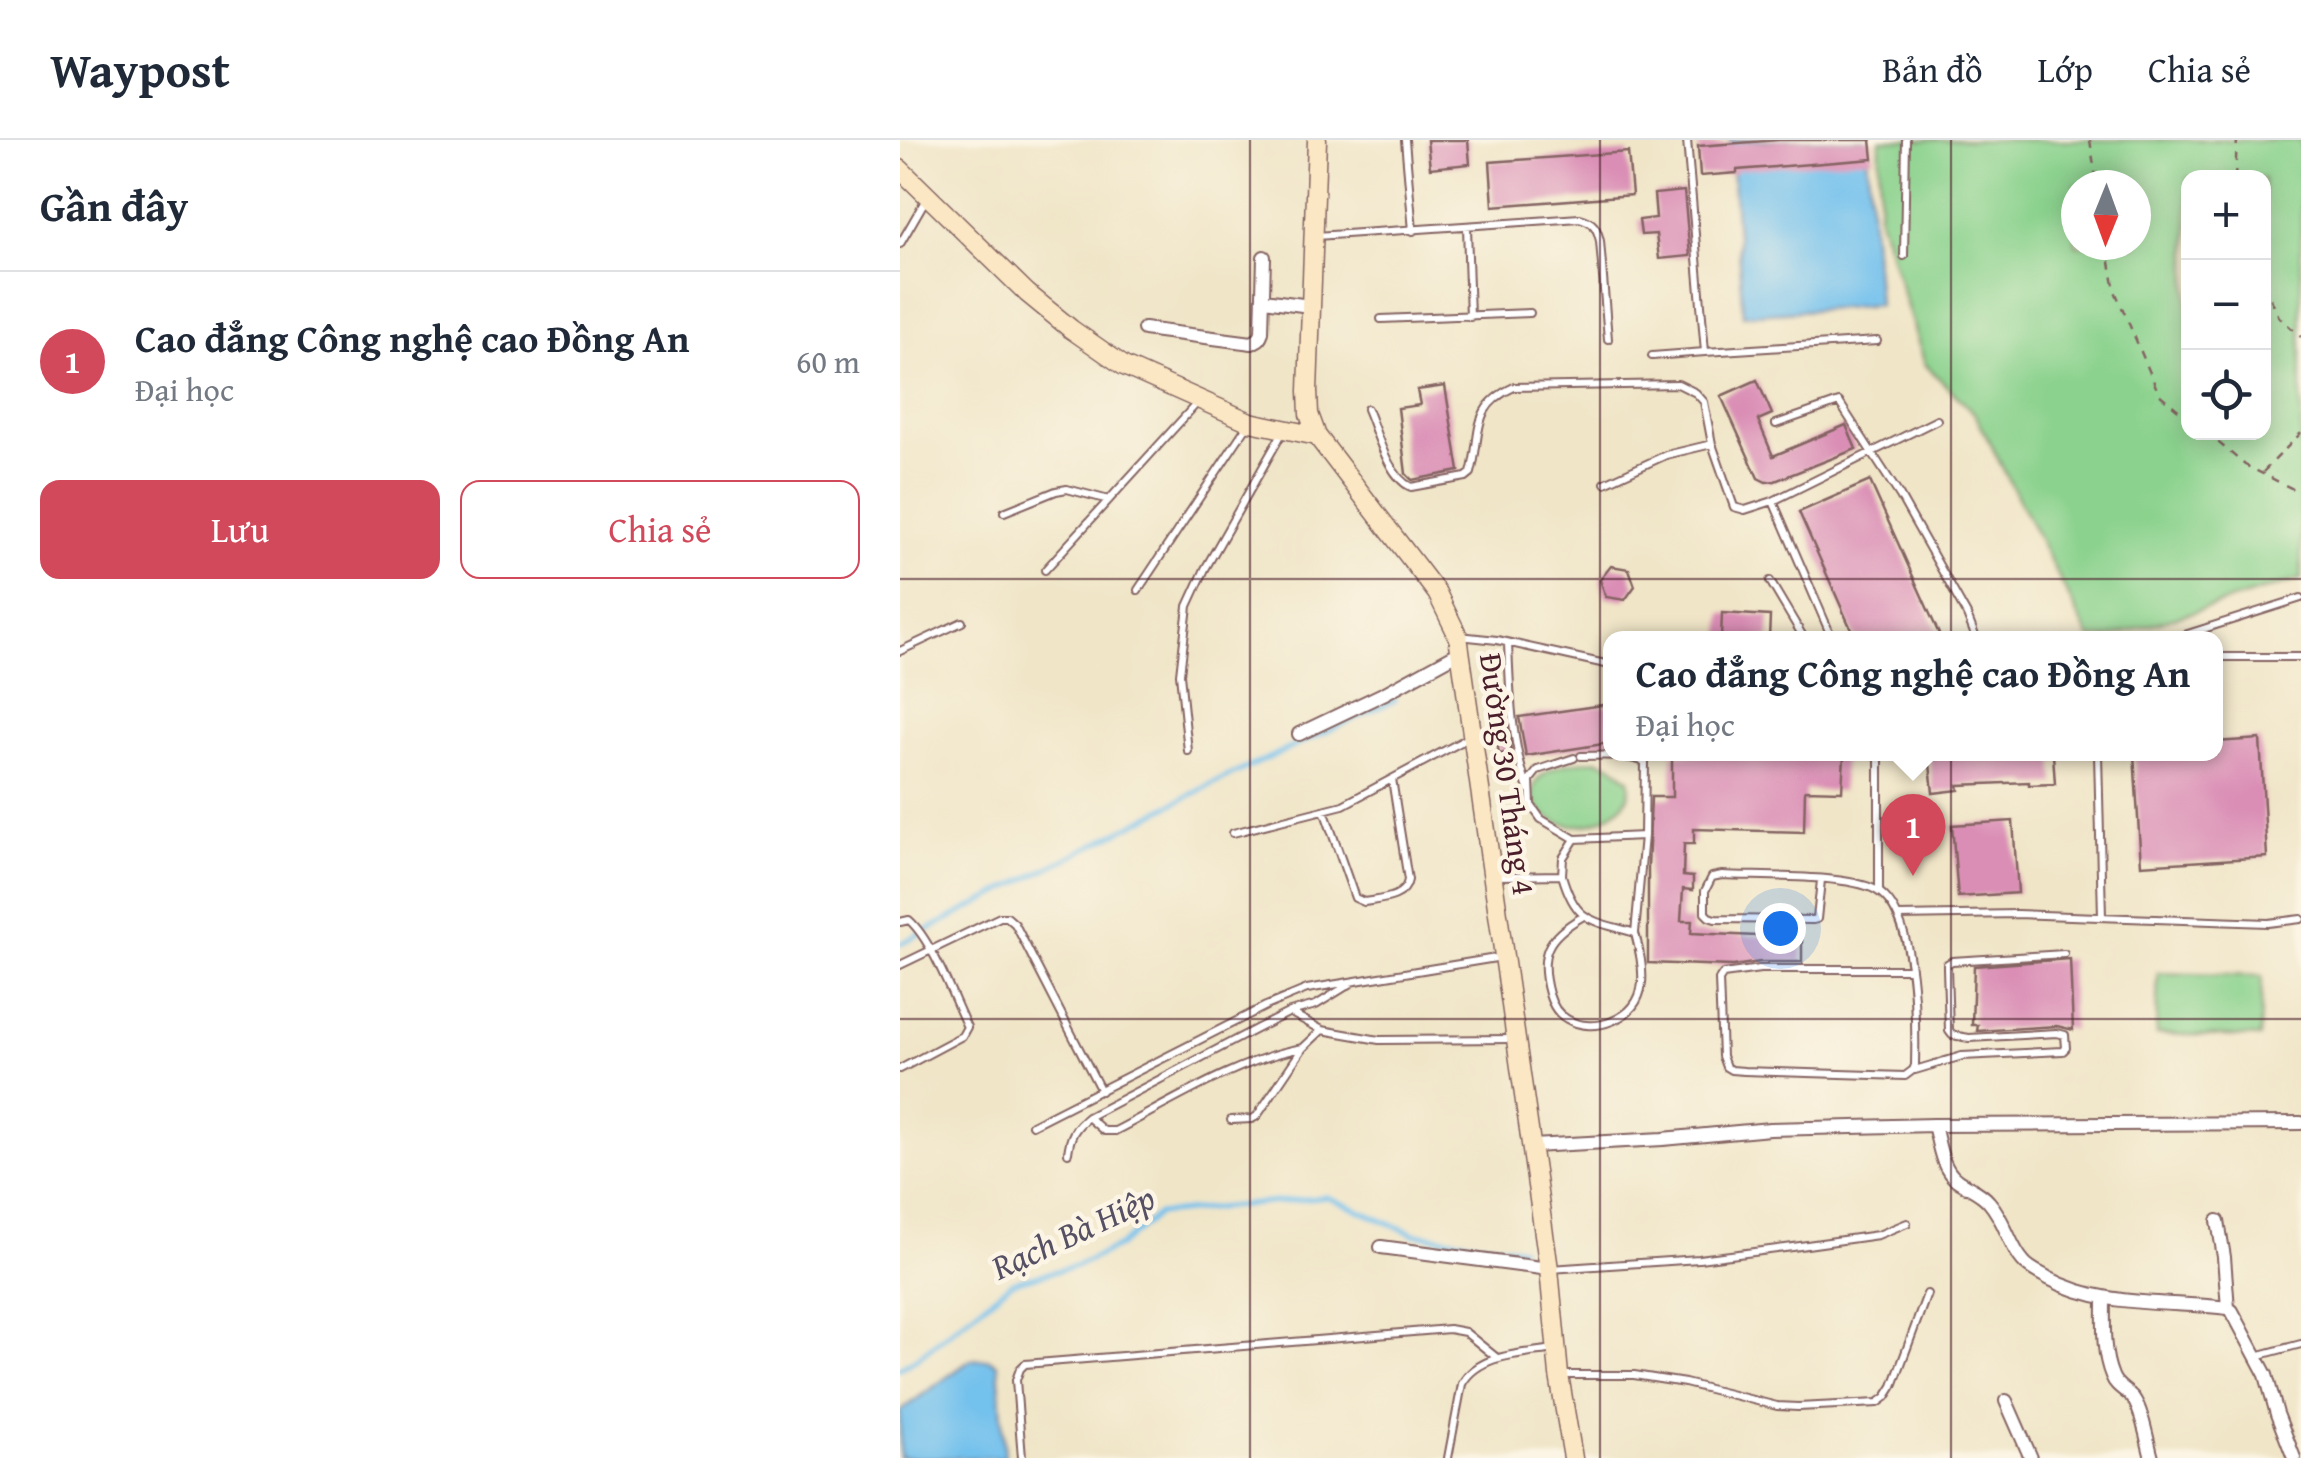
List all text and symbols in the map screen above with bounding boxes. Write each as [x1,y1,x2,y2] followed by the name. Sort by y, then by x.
[50,34,230,105] text: Waypost
[1882,44,1983,95] text: Bản đồ
[2038,44,2093,95] text: Lớp
[2148,44,2251,95] text: Chia sẻ
[2061,170,2151,260] north arrow
[2181,170,2271,440] map controls
[2181,170,2271,260] button: +
[40,175,188,236] text: Gần đây
[2181,260,2271,350] button: −
[135,310,689,366] text: Cao đẳng Công nghệ cao Đồng An
[64,338,81,385] text: 1
[796,338,860,385] text: 60 m
[2181,350,2271,440] button: locate
[135,366,234,413] text: Đại học
[40,480,440,579] button: Lưu
[460,480,860,579] button: Chia sẻ
[1603,631,2223,761] popup
[1636,645,2190,701] text: Cao đẳng Công nghệ cao Đồng An
[1468,650,1548,898] street label: Đường 30 Tháng 4
[1636,701,1735,748] text: Đại học
[1880,794,1946,876] pin: 1
[1755,903,1806,954] your location
[982,1172,1163,1293] water label: Rạch Bà Hiệp

